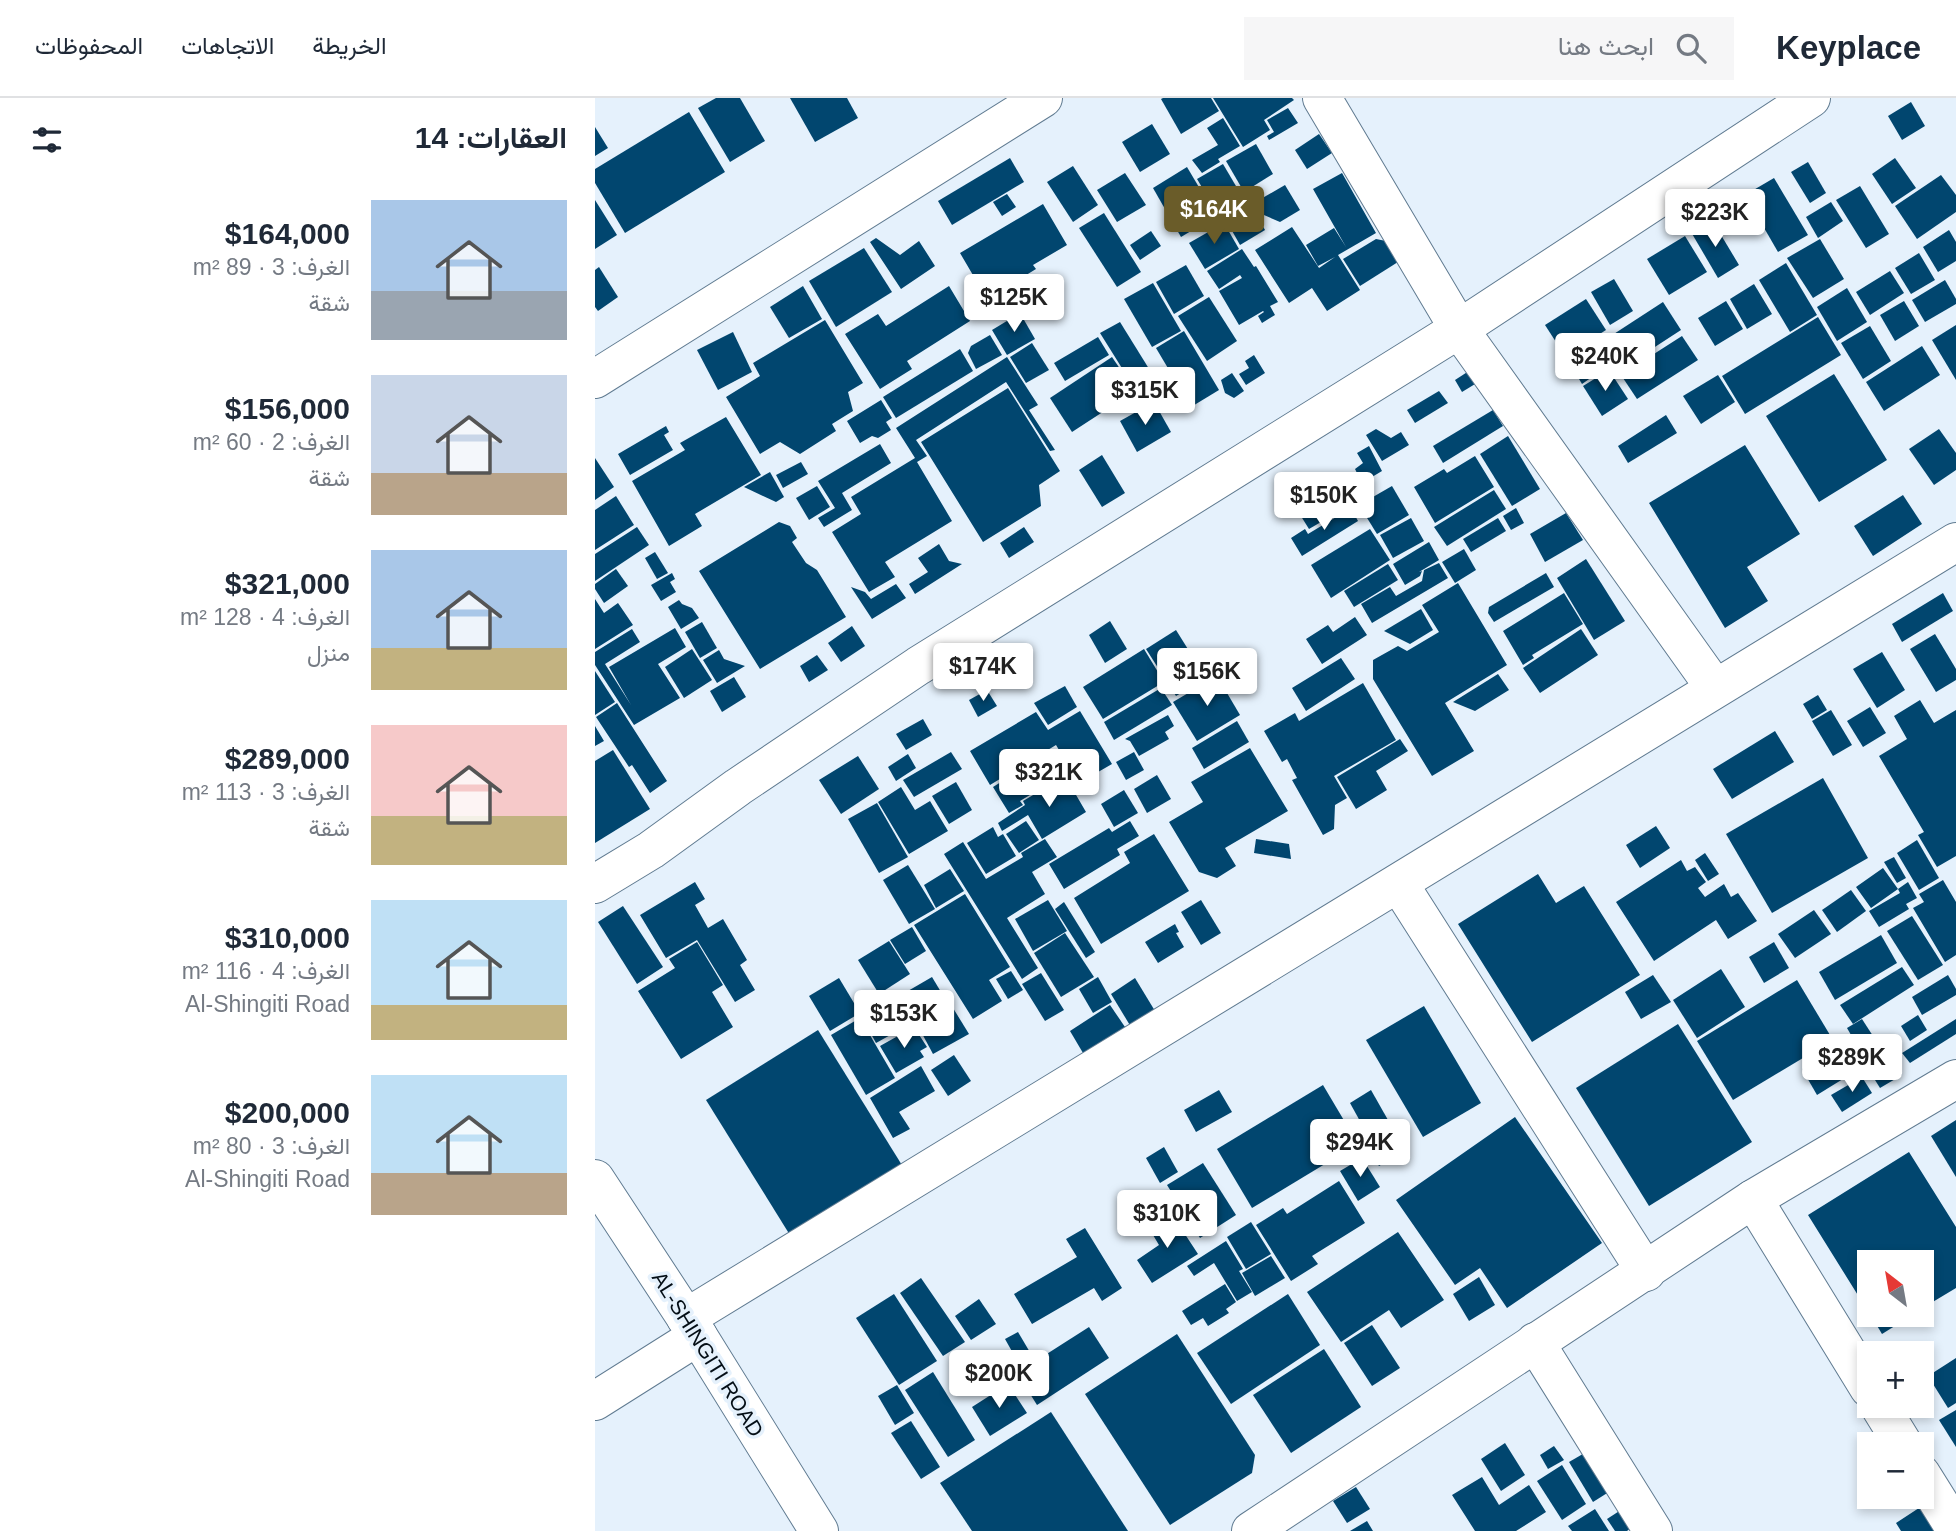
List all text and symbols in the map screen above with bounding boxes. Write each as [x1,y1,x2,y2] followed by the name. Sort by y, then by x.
[1244,17,1734,80] search box
[1672,29,1710,67] icon: search
[1776,29,1921,66] text: Keyplace
[1558,31,1654,61] text: ابحث هنا
[35,32,143,59] text: المحفوظات
[181,32,274,59] text: الاتجاهات
[312,32,387,59] text: الخريطة
[28,121,66,159] icon: filters
[415,121,567,154] text: العقارات: 14
[1165,186,1263,246] pin: $164K
[1666,190,1764,249] pin: $223K
[1180,196,1248,222] text: $164K
[1681,199,1749,225] text: $223K
[225,217,350,250] text: $164,000
[427,228,511,312] icon: home
[193,254,350,280] text: الغرف: 3 · 89 m²
[965,274,1063,334] pin: $125K
[980,284,1048,310] text: $125K
[308,290,350,316] text: شقة
[1556,334,1654,393] pin: $240K
[1571,343,1639,369] text: $240K
[1096,368,1194,427] pin: $315K
[1111,377,1179,403] text: $315K
[225,392,350,425] text: $156,000
[427,403,511,487] icon: home
[193,429,350,455] text: الغرف: 2 · 60 m²
[308,465,350,491] text: شقة
[1275,472,1373,532] pin: $150K
[1290,482,1358,508] text: $150K
[225,567,350,600] text: $321,000
[427,578,511,662] icon: home
[180,604,350,630] text: الغرف: 4 · 128 m²
[307,640,350,666] text: منزل
[934,644,1032,703] pin: $174K
[1158,648,1256,708] pin: $156K
[949,653,1017,679] text: $174K
[1173,658,1241,684] text: $156K
[225,742,350,775] text: $289,000
[1000,750,1098,809] pin: $321K
[427,753,511,837] icon: home
[1015,759,1083,785] text: $321K
[182,779,350,805] text: الغرف: 3 · 113 m²
[308,815,350,841] text: شقة
[225,921,350,954] text: $310,000
[427,928,511,1012] icon: home
[182,958,350,984] text: الغرف: 4 · 116 m²
[855,990,953,1050] pin: $153K
[185,991,350,1017] text: Al-Shingiti Road
[870,1000,938,1026] text: $153K
[1803,1034,1901,1094] pin: $289K
[1818,1044,1886,1070] text: $289K
[225,1096,350,1129] text: $200,000
[427,1103,511,1187] icon: home
[1311,1119,1409,1179] pin: $294K
[1326,1129,1394,1155] text: $294K
[193,1133,350,1159] text: الغرف: 3 · 80 m²
[185,1166,350,1192] text: Al-Shingiti Road
[1118,1190,1216,1250] pin: $310K
[1133,1200,1201,1226] text: $310K
[1857,1250,1934,1326] north arrow
[1857,1250,1934,1509] map controls
[648,1267,768,1441] street label: AL-SHINGITI ROAD
[1857,1341,1934,1418] button: +
[950,1350,1048,1410] pin: $200K
[965,1360,1033,1386] text: $200K
[1857,1432,1934,1509] button: −

